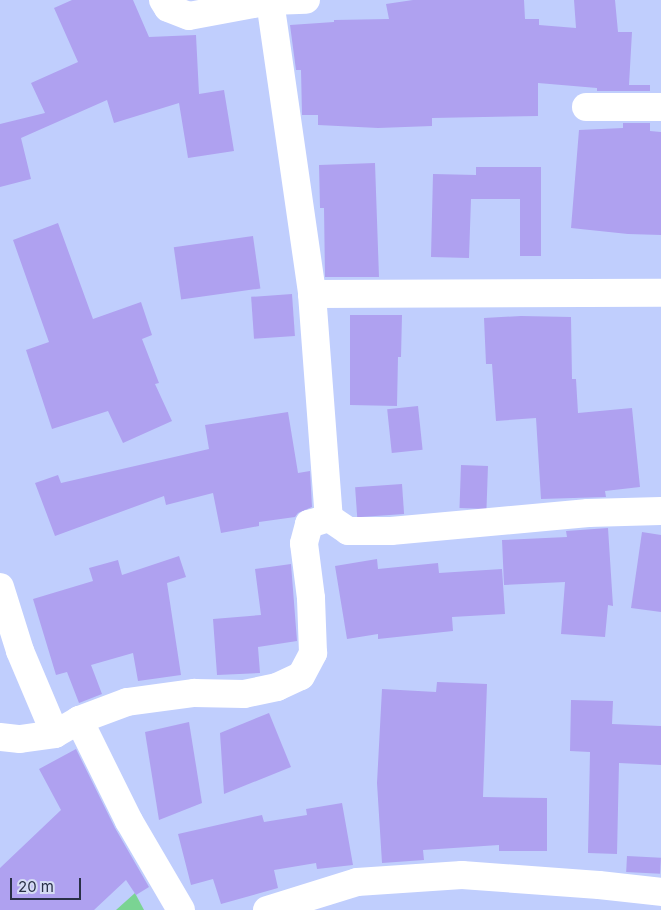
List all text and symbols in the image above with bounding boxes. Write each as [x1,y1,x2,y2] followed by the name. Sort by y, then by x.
[12,868,84,900] scale bar
[18,877,54,896] text: 20 m

